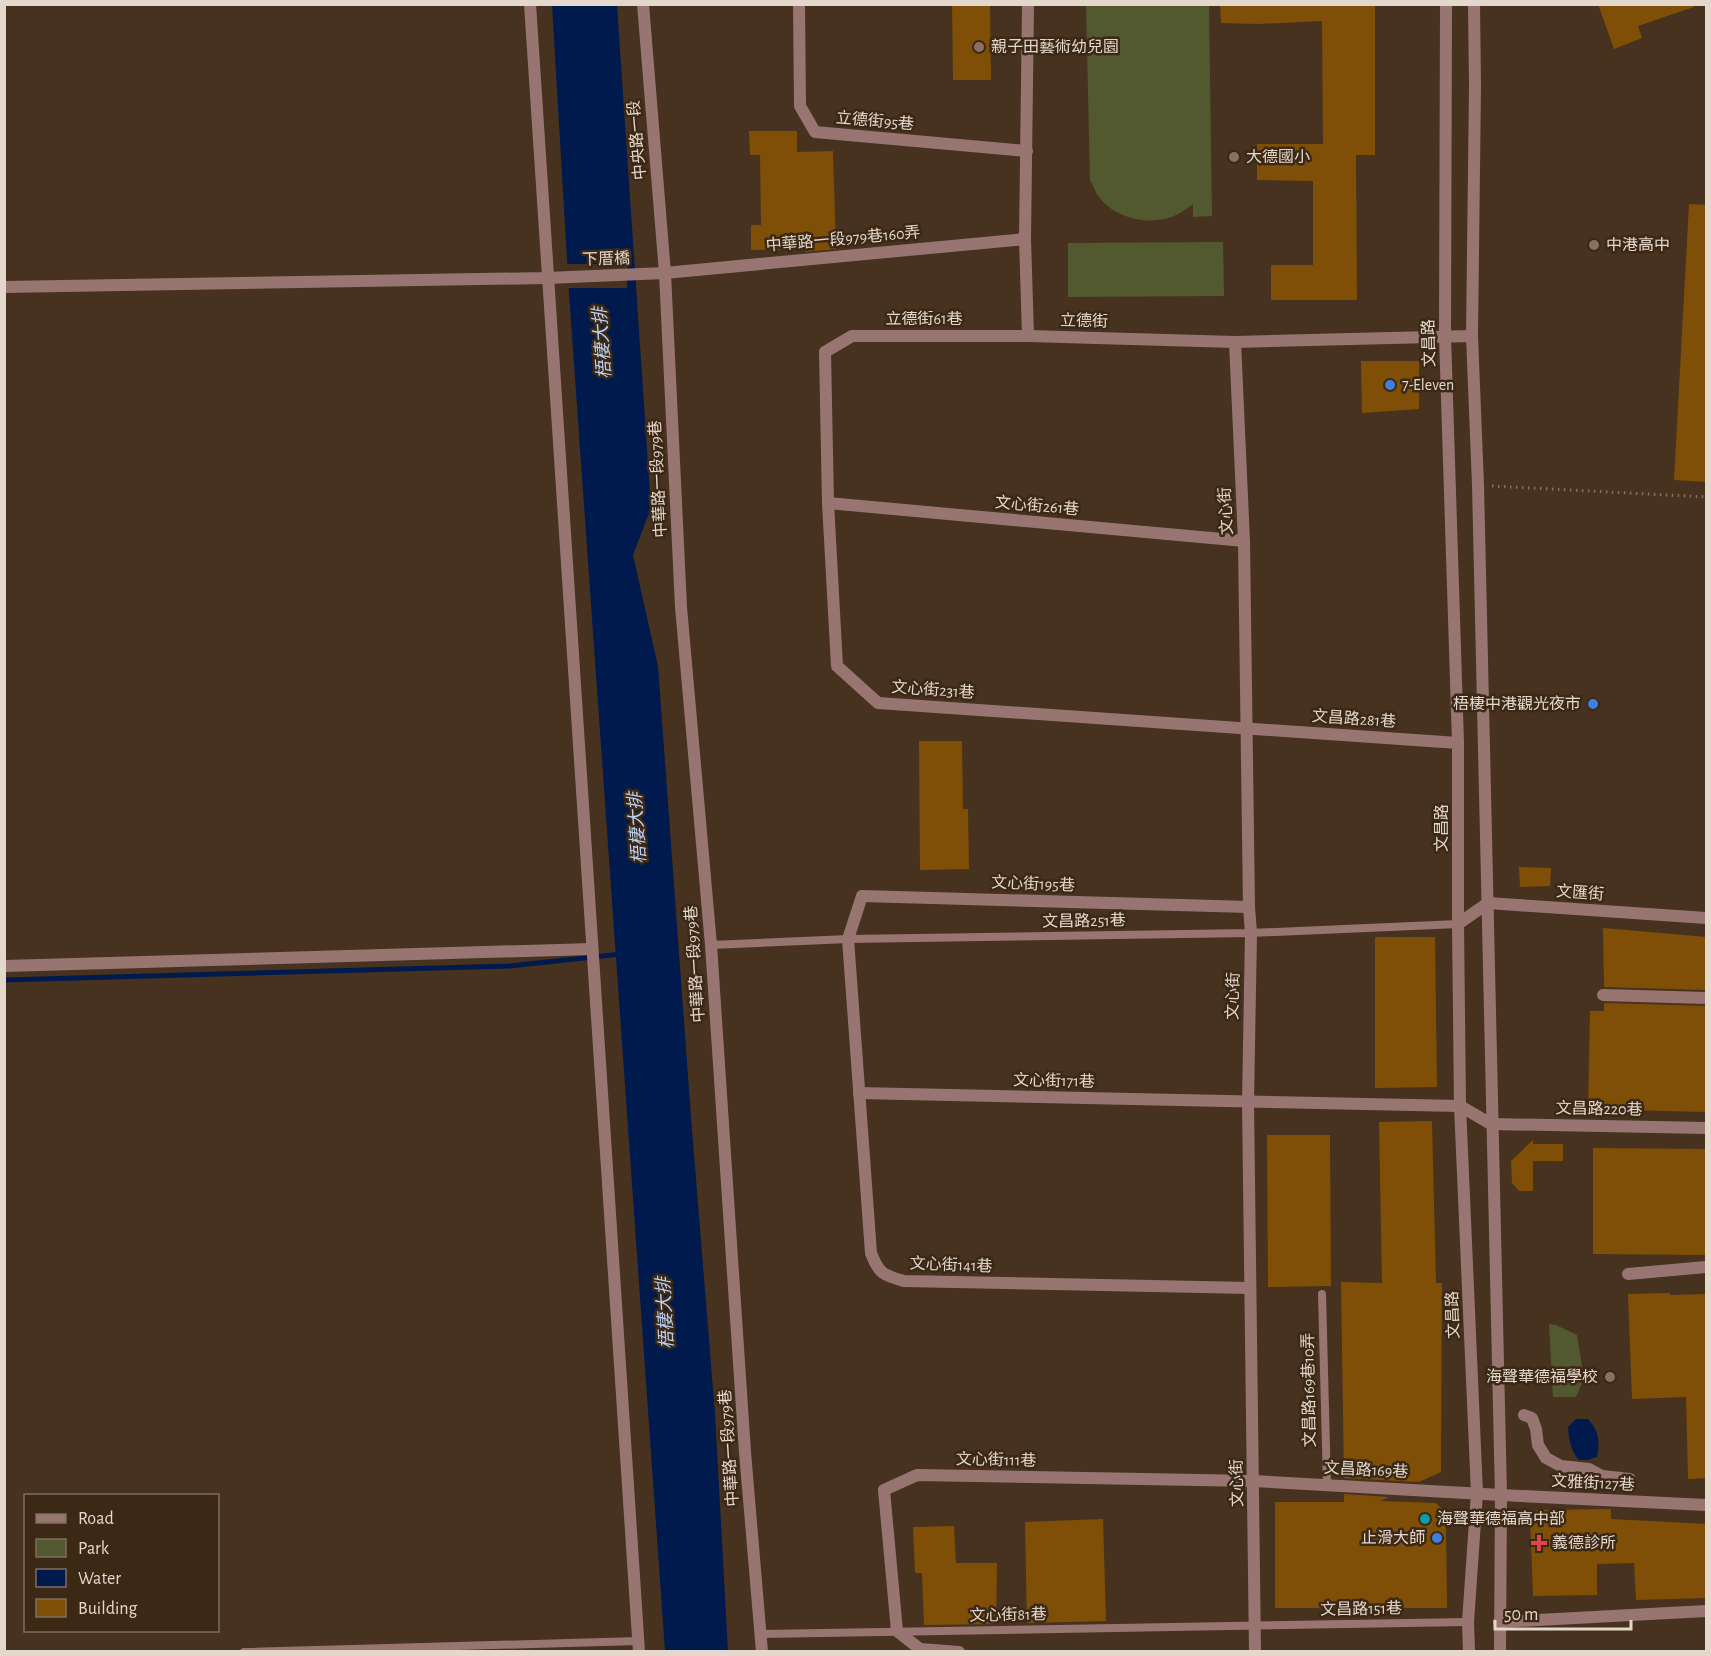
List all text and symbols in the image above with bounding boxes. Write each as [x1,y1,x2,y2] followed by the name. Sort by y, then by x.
[991,38,1119,55] place label: 親子田藝術幼兒園
[972,40,986,54] marker: 親子田藝術幼兒園
[625,99,648,181] street label: 中央路一段
[835,109,915,132] street label: 立德街95巷
[1246,148,1310,165] place label: 大德國小
[1227,150,1241,164] marker: 大德國小
[765,223,921,254] street label: 中華路一段979巷160弄
[1606,236,1670,253] place label: 中港高中
[1587,238,1601,252] marker: 中港高中
[582,249,630,268] street label: 下厝橋
[589,304,614,380] water label: 梧棲大排
[885,310,963,327] street label: 立德街61巷
[1060,312,1108,329] street label: 立德街
[1420,319,1437,367] street label: 文昌路
[1402,377,1454,393] place label: 7-Eleven
[1383,378,1397,392] marker: 7-Eleven
[646,420,669,538] street label: 中華路一段979巷
[1216,487,1235,535] street label: 文心街
[994,493,1080,518] street label: 文心街261巷
[891,678,975,701] street label: 文心街231巷
[1453,695,1581,712] place label: 梧棲中港觀光夜市
[1586,697,1600,711] marker: 梧棲中港觀光夜市
[1311,707,1397,730] street label: 文昌路281巷
[624,789,649,865] water label: 梧棲大排
[1433,804,1450,852] street label: 文昌路
[991,874,1075,893] street label: 文心街195巷
[1555,882,1605,903] street label: 文匯街
[682,905,707,1023] street label: 中華路一段979巷
[1042,911,1126,930] street label: 文昌路251巷
[1224,972,1241,1020] street label: 文心街
[1013,1071,1095,1090] street label: 文心街171巷
[1555,1099,1643,1118] street label: 文昌路220巷
[909,1255,993,1274] street label: 文心街141巷
[653,1275,677,1350] water label: 梧棲大排
[1443,1291,1462,1339] street label: 文昌路
[1299,1333,1318,1447] street label: 文昌路169巷10弄
[1486,1368,1598,1385] place label: 海聲華德福學校
[1603,1370,1617,1384] marker: 海聲華德福學校
[716,1389,741,1507] street label: 中華路一段979巷
[956,1450,1036,1469] street label: 文心街111巷
[1228,1459,1245,1507] street label: 文心街
[1323,1459,1409,1480] street label: 文昌路169巷
[1551,1472,1635,1493] street label: 文雅街127巷
[24,1494,219,1632] legend
[78,1510,114,1528] text: Road
[1437,1510,1565,1527] place label: 海聲華德福高中部
[1418,1512,1432,1526] marker: 海聲華德福高中部
[1361,1529,1425,1546] place label: 止滑大師
[1430,1531,1444,1545] marker: 止滑大師
[1530,1534,1548,1552] marker: 義德診所
[1552,1534,1616,1551] place label: 義德診所
[78,1540,110,1558] text: Park
[78,1570,121,1588] text: Water
[1495,1593,1632,1631] scale bar
[1320,1599,1402,1618] street label: 文昌路151巷
[78,1600,138,1618] text: Building
[969,1605,1047,1624] street label: 文心街81巷
[1504,1606,1538,1624] text: 50 m

